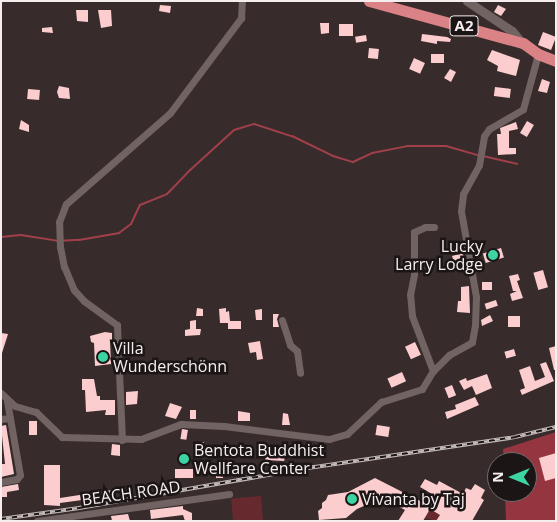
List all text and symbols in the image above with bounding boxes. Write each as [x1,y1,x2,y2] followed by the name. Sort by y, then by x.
[449,14,479,38] road number: A2
[395,236,483,274] place label: Lucky Larry Lodge
[487,249,499,261] marker: Lucky Larry Lodge
[113,338,227,376] place label: Villa Wunderschönn
[97,351,109,363] marker: Villa Wunderschönn
[194,440,324,478] place label: Bentota Buddhist Wellfare Center
[487,452,537,502] north arrow
[178,453,190,465] marker: Bentota Buddhist Wellfare Center
[488,471,507,483] text: N
[80,477,182,509] street label: BEACH ROAD
[362,489,465,509] place label: Vivanta by Taj
[346,493,358,505] marker: Vivanta by Taj

